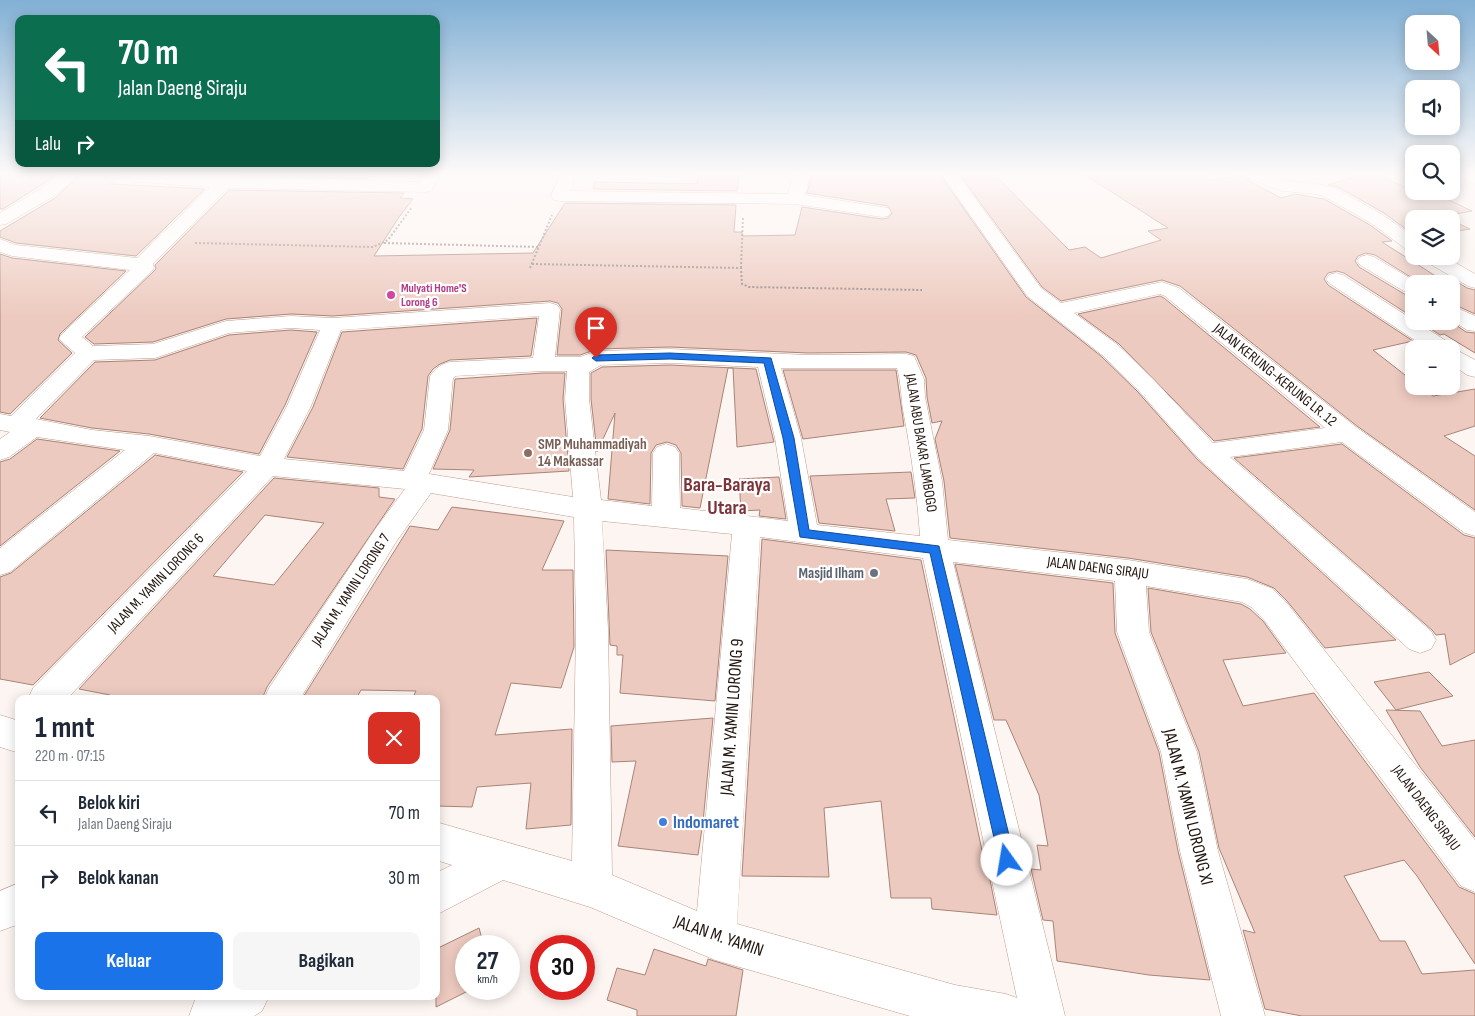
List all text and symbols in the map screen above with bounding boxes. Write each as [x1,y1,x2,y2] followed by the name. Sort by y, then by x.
[1405,15,1460,70] north arrow
[1405,15,1460,395] map controls
[118,32,178,75] text: 70 m
[35,35,100,100] icon: left
[118,75,247,102] text: Jalan Daeng Siraju
[1405,80,1460,135] button: sound
[71,130,99,158] icon: right
[35,133,61,156] text: Lalu
[1405,145,1460,200] button: search
[1405,210,1460,265] button: layers
[1405,275,1460,330] button: +
[401,281,467,310] place label: Mulyati Home'S Lorong 6
[385,289,397,301] marker: Mulyati Home'S Lorong 6
[575,307,617,358] pin
[582,314,610,342] icon: arrive
[1209,319,1341,431] street label: JALAN KERUNG-KERUNG LR. 12
[1405,340,1460,395] button: −
[900,371,941,514] street label: JALAN ABU BAKAR LAMBOGO
[538,435,647,471] place label: SMP Muhammadiyah 14 Makassar
[522,447,534,459] marker: SMP Muhammadiyah 14 Makassar
[683,473,771,520] district label: Bara-Baraya Utara
[103,529,208,637] street label: JALAN M. YAMIN LORONG 6
[307,530,394,651] street label: JALAN M. YAMIN LORONG 7
[1045,552,1150,584] street label: JALAN DAENG SIRAJU
[799,564,864,583] place label: Masjid Ilham
[868,567,880,579] marker: Masjid Ilham
[716,638,748,797] street label: JALAN M. YAMIN LORONG 9
[35,710,95,746] text: 1 mnt
[368,712,420,764] button: close
[1158,726,1218,887] street label: JALAN M. YAMIN LORONG XI
[35,747,105,766] text: 220 m · 07:15
[1387,761,1464,855] street label: JALAN DAENG SIRAJU
[78,792,140,815] text: Belok kiri
[35,799,63,827] icon: left
[389,802,420,825] text: 70 m
[673,812,739,833] place label: Indomaret
[78,815,172,834] text: Jalan Daeng Siraju
[657,816,669,828] marker: Indomaret
[980,833,1032,885] position arrow
[35,864,63,892] icon: right
[78,867,159,890] text: Belok kanan
[388,867,420,890] text: 30 m
[671,911,766,961] street label: JALAN M. YAMIN
[35,932,223,990] button: Keluar
[233,932,420,990] button: Bagikan
[530,935,595,1000] speed limit sign: 30
[477,946,498,977] text: 27
[477,972,498,987] text: km/h

